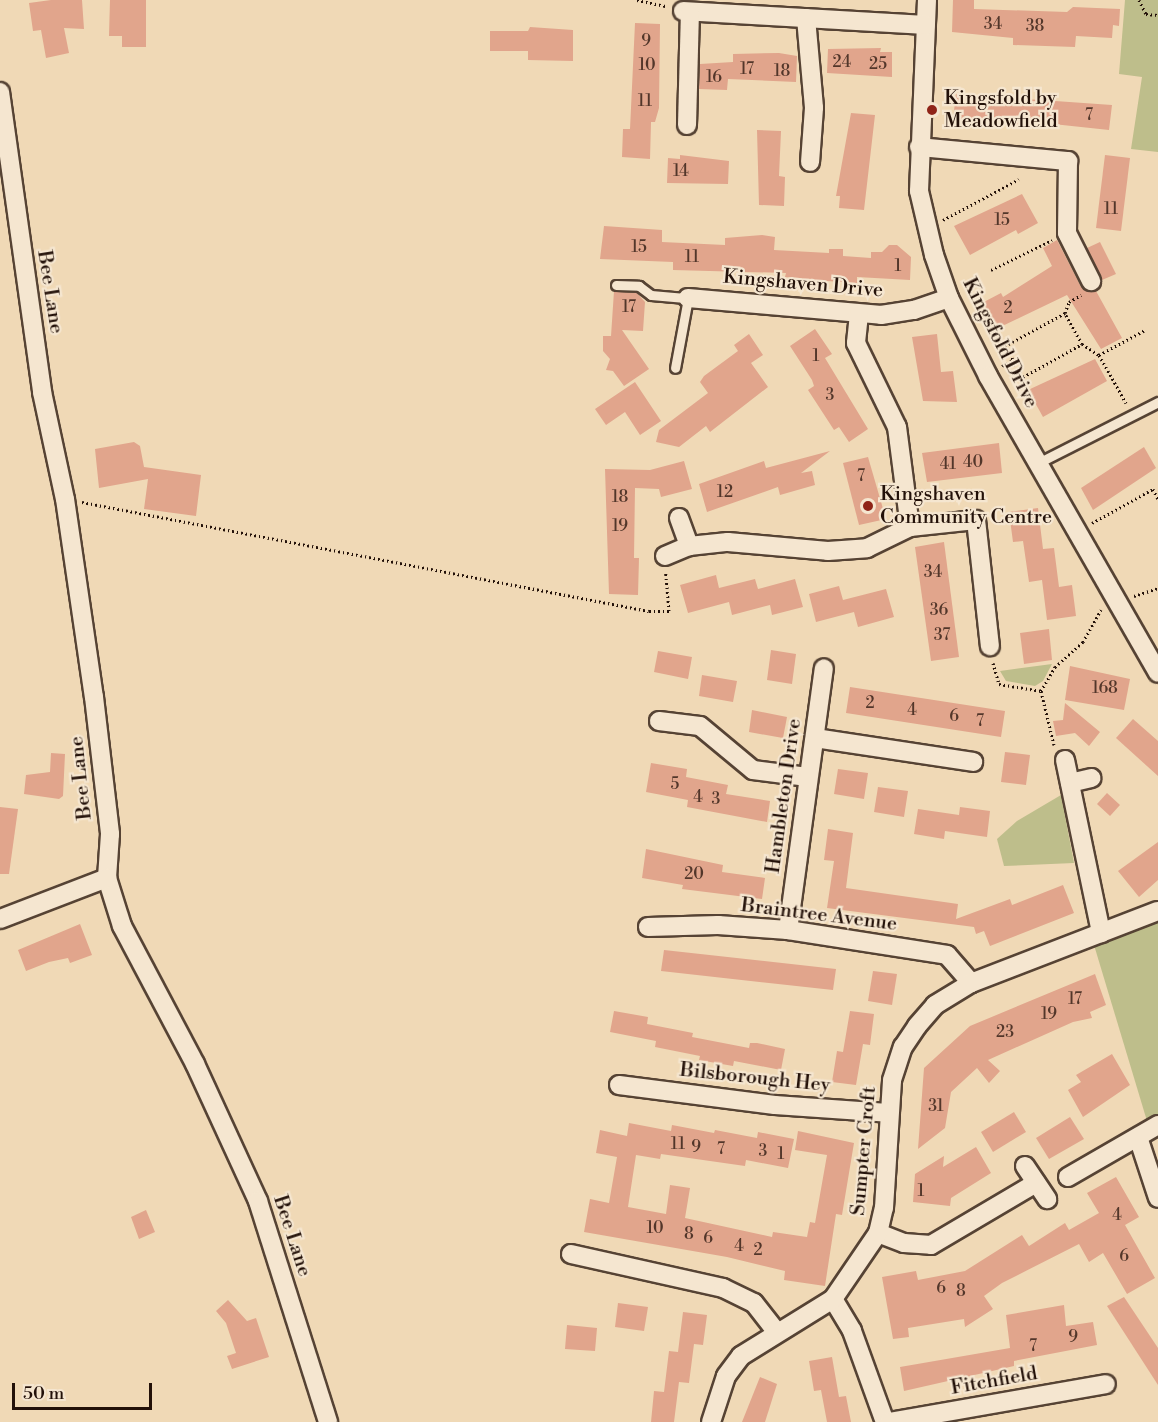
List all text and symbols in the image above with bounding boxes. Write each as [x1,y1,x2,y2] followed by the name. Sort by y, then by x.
[984,14,1002,34] house number: 34
[1026,16,1044,36] house number: 38
[641,31,651,51] house number: 9
[833,52,851,72] house number: 24
[869,54,887,74] house number: 25
[639,55,655,75] house number: 10
[740,59,754,79] house number: 17
[774,61,790,81] house number: 18
[706,67,722,87] house number: 16
[944,86,1058,133] place label: Kingsfold by Meadowfield
[638,91,652,111] house number: 11
[925,103,939,117] marker: Kingsfold by Meadowfield
[1085,105,1093,125] house number: 7
[673,161,689,181] house number: 14
[1104,199,1118,219] house number: 11
[994,210,1010,230] house number: 15
[631,237,647,257] house number: 15
[685,247,699,267] house number: 11
[32,249,68,335] street label: Bee Lane
[895,256,901,276] house number: 1
[722,265,884,303] street label: Kingshaven Drive
[957,274,1043,412] street label: Kingsfold Drive
[622,297,636,317] house number: 17
[1003,298,1013,318] house number: 2
[813,346,819,366] house number: 1
[826,385,834,405] house number: 3
[963,452,983,472] house number: 40
[940,454,956,474] house number: 41
[857,466,865,486] house number: 7
[717,482,733,502] house number: 12
[880,482,1052,529] place label: Kingshaven Community Centre
[612,487,628,507] house number: 18
[861,499,875,513] marker: Kingshaven Community Centre
[612,516,628,536] house number: 19
[924,562,942,582] house number: 34
[930,600,948,620] house number: 36
[934,625,950,645] house number: 37
[1092,678,1118,698] house number: 168
[865,693,875,713] house number: 2
[907,700,917,720] house number: 4
[949,706,959,726] house number: 6
[976,711,984,731] house number: 7
[761,717,807,875] street label: Hambleton Drive
[65,735,97,821] street label: Bee Lane
[671,774,679,794] house number: 5
[693,787,703,807] house number: 4
[712,789,720,809] house number: 3
[684,864,704,884] house number: 20
[740,894,898,936] street label: Braintree Avenue
[1068,989,1082,1009] house number: 17
[1041,1004,1057,1024] house number: 19
[996,1022,1014,1042] house number: 23
[679,1058,831,1098] street label: Bilsborough Hey
[846,1085,882,1217] street label: Sumpter Croft
[928,1096,944,1116] house number: 31
[671,1134,685,1154] house number: 11
[691,1137,701,1157] house number: 9
[717,1139,725,1159] house number: 7
[759,1141,767,1161] house number: 3
[778,1144,784,1164] house number: 1
[918,1181,924,1201] house number: 1
[268,1192,316,1280] street label: Bee Lane
[1112,1205,1122,1225] house number: 4
[647,1218,663,1238] house number: 10
[684,1224,694,1244] house number: 8
[703,1228,713,1248] house number: 6
[734,1236,744,1256] house number: 4
[753,1240,763,1260] house number: 2
[1119,1246,1129,1266] house number: 6
[936,1278,946,1298] house number: 6
[956,1281,966,1301] house number: 8
[1068,1327,1078,1347] house number: 9
[1029,1336,1037,1356] house number: 7
[949,1362,1039,1400] street label: Fitchfield
[15,1371,154,1409] scale bar
[23,1382,64,1405] text: 50 m

